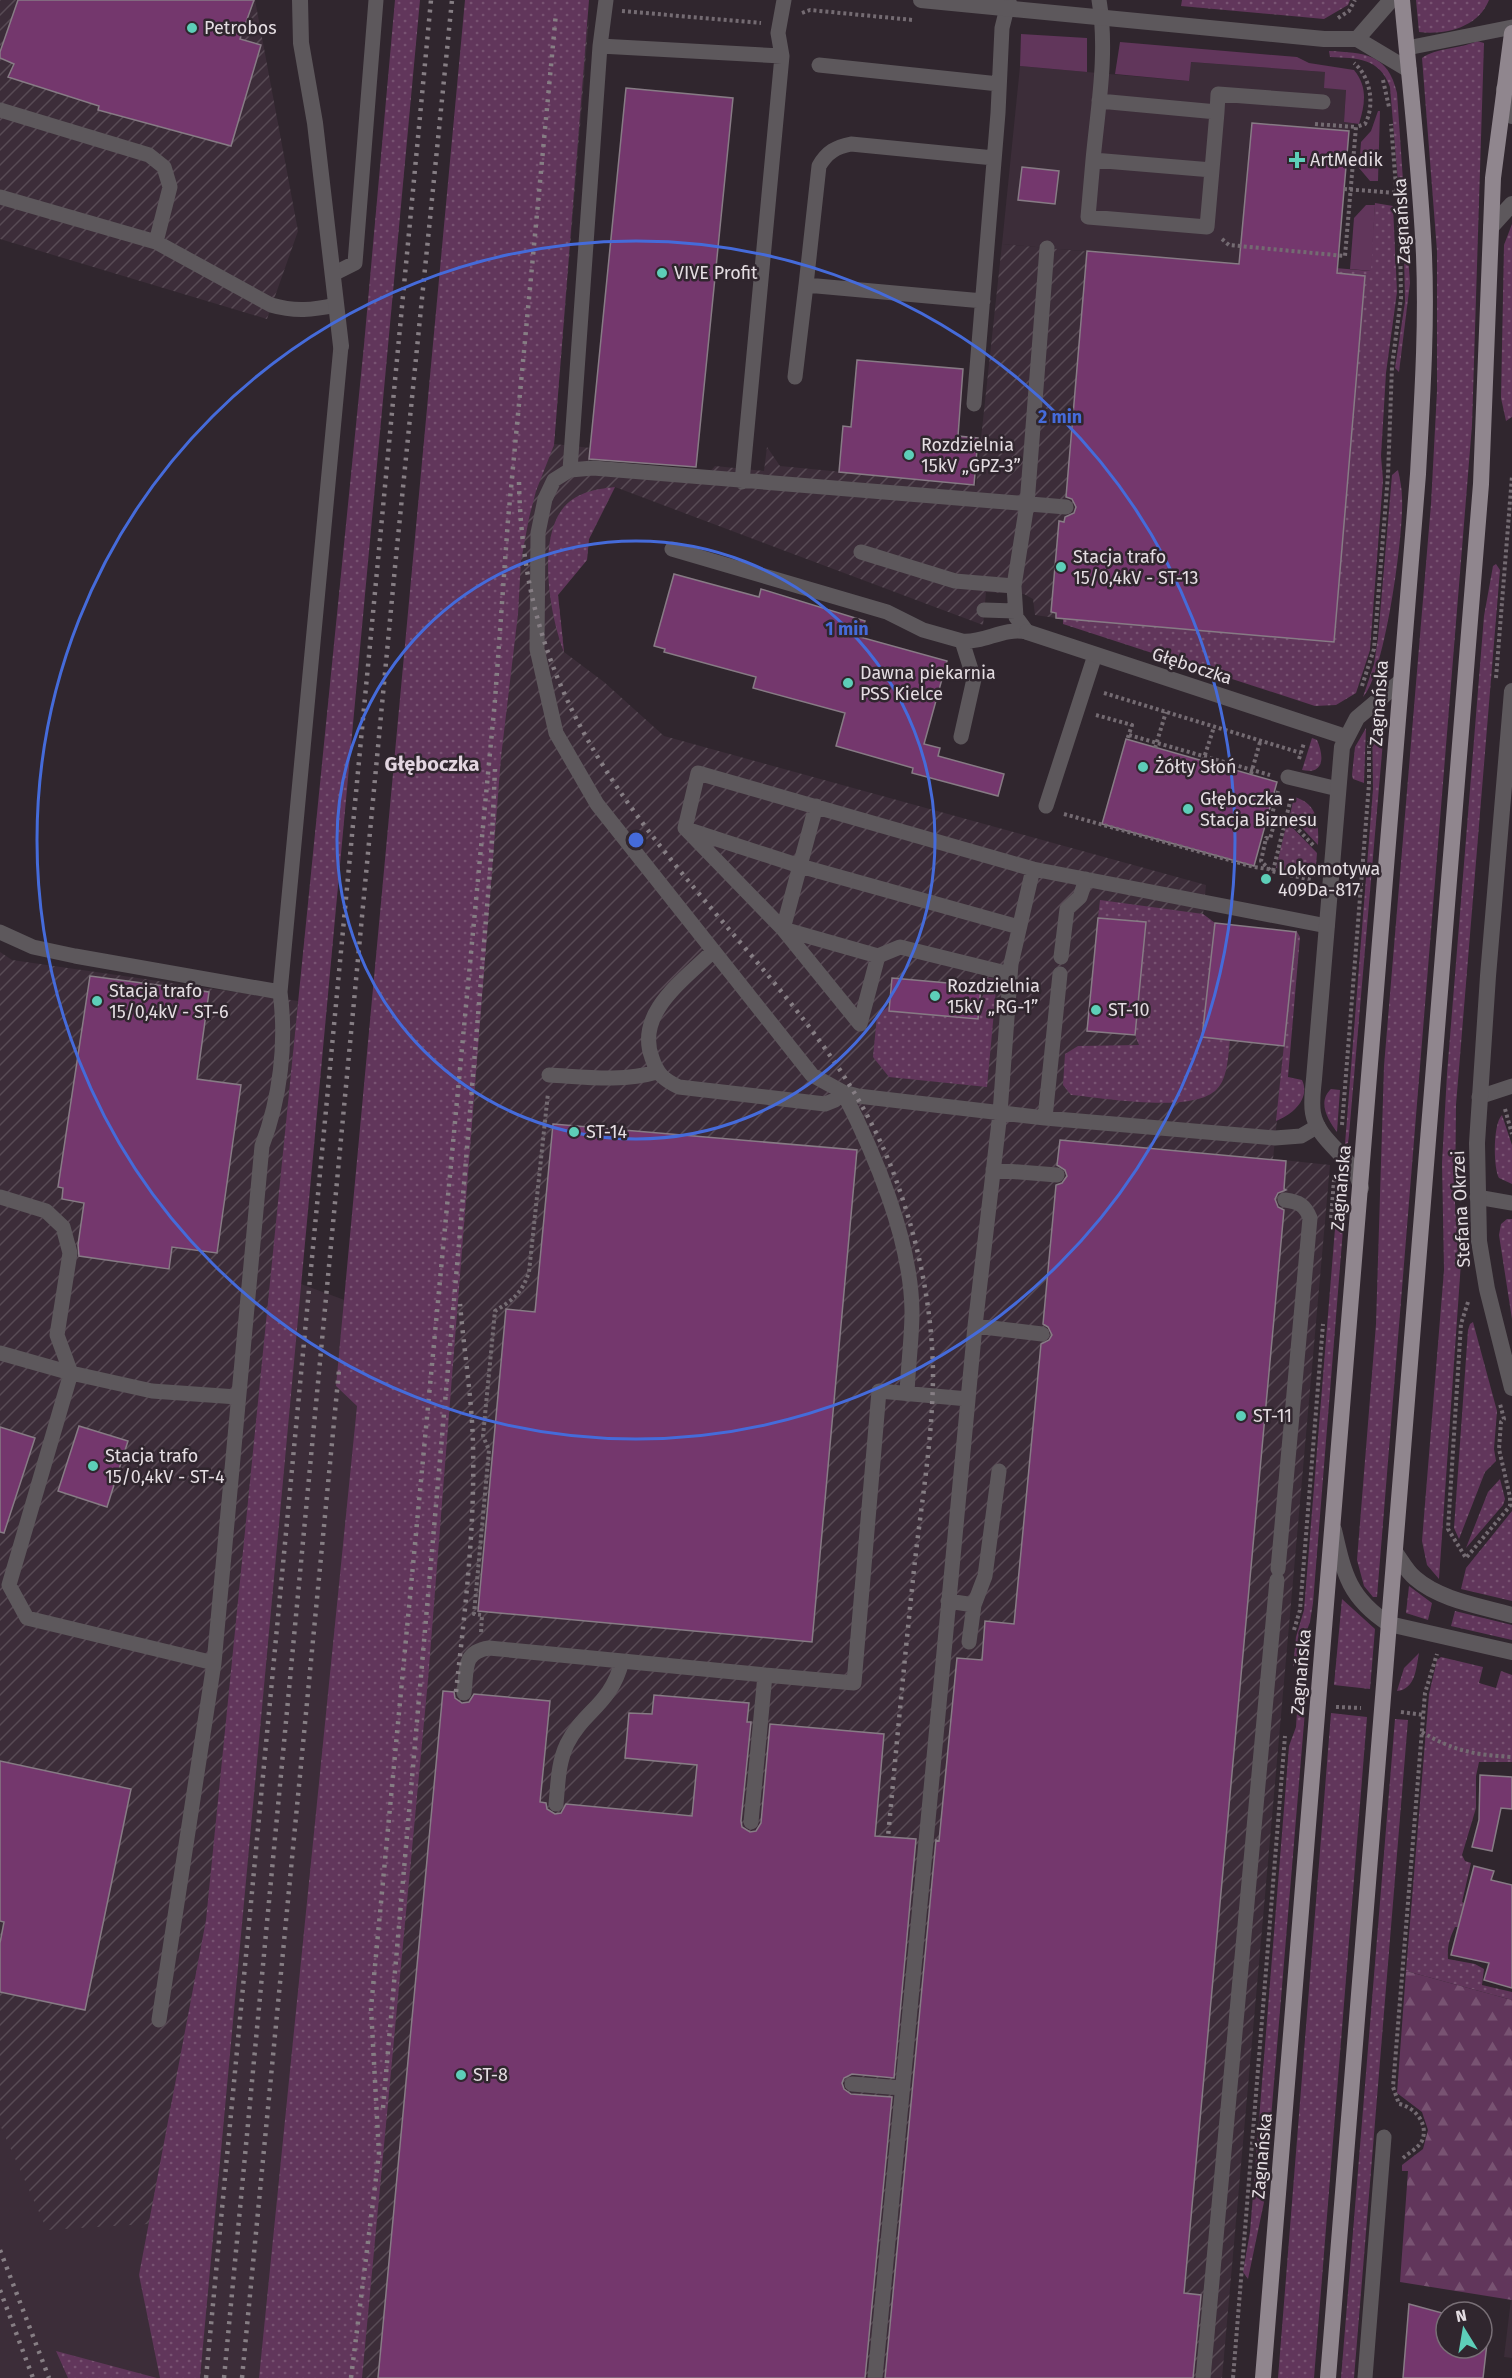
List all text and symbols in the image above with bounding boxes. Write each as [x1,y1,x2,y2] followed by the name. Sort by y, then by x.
[204,17,277,39] place label: Petrobos
[185,21,199,35] marker: Petrobos
[1310,149,1383,171] place label: ArtMedik
[1288,151,1306,169] marker: ArtMedik
[1389,177,1415,265] street label: Zagnańska
[674,262,758,284] place label: VIVE Profit
[655,266,669,280] marker: VIVE Profit
[1038,406,1082,428] text: 2 min
[921,434,1021,477] place label: Rozdzielnia 15kV „GPZ-3”
[902,448,916,462] marker: Rozdzielnia 15kV „GPZ-3”
[1073,546,1199,589] place label: Stacja trafo 15/0,4kV - ST-13
[1054,560,1068,574] marker: Stacja trafo 15/0,4kV - ST-13
[825,618,869,640] text: 1 min
[1149,643,1235,689] street label: Głęboczka
[1365,659,1393,747] street label: Zagnańska
[860,662,996,705] place label: Dawna piekarnia PSS Kielce
[841,676,855,690] marker: Dawna piekarnia PSS Kielce
[385,752,479,776] district label: Głęboczka
[1155,756,1236,778] place label: Żółty Słoń
[1136,760,1150,774] marker: Żółty Słoń
[1200,788,1317,831] place label: Głęboczka - Stacja Biznesu
[1181,802,1195,816] marker: Głęboczka - Stacja Biznesu
[626,830,646,850] centre of rings
[1278,858,1380,901] place label: Lokomotywa 409Da-817
[1259,872,1273,886] marker: Lokomotywa 409Da-817
[947,975,1040,1018] place label: Rozdzielnia 15kV „RG-1”
[109,980,229,1023] place label: Stacja trafo 15/0,4kV - ST-6
[928,989,942,1003] marker: Rozdzielnia 15kV „RG-1”
[90,994,104,1008] marker: Stacja trafo 15/0,4kV - ST-6
[1108,999,1150,1021] place label: ST-10
[1089,1003,1103,1017] marker: ST-10
[586,1121,628,1143] place label: ST-14
[567,1125,581,1139] marker: ST-14
[1326,1144,1356,1232] street label: Zagnańska
[1447,1150,1475,1268] street label: Stefana Okrzei
[1253,1405,1292,1427] place label: ST-11
[1234,1409,1248,1423] marker: ST-11
[105,1445,225,1488] place label: Stacja trafo 15/0,4kV - ST-4
[86,1459,100,1473] marker: Stacja trafo 15/0,4kV - ST-4
[1286,1628,1316,1716] street label: Zagnańska
[473,2064,508,2086] place label: ST-8
[454,2068,468,2082] marker: ST-8
[1247,2112,1277,2200] street label: Zagnańska
[1434,2300,1494,2360] north arrow
[1454,2305,1468,2326] text: N

